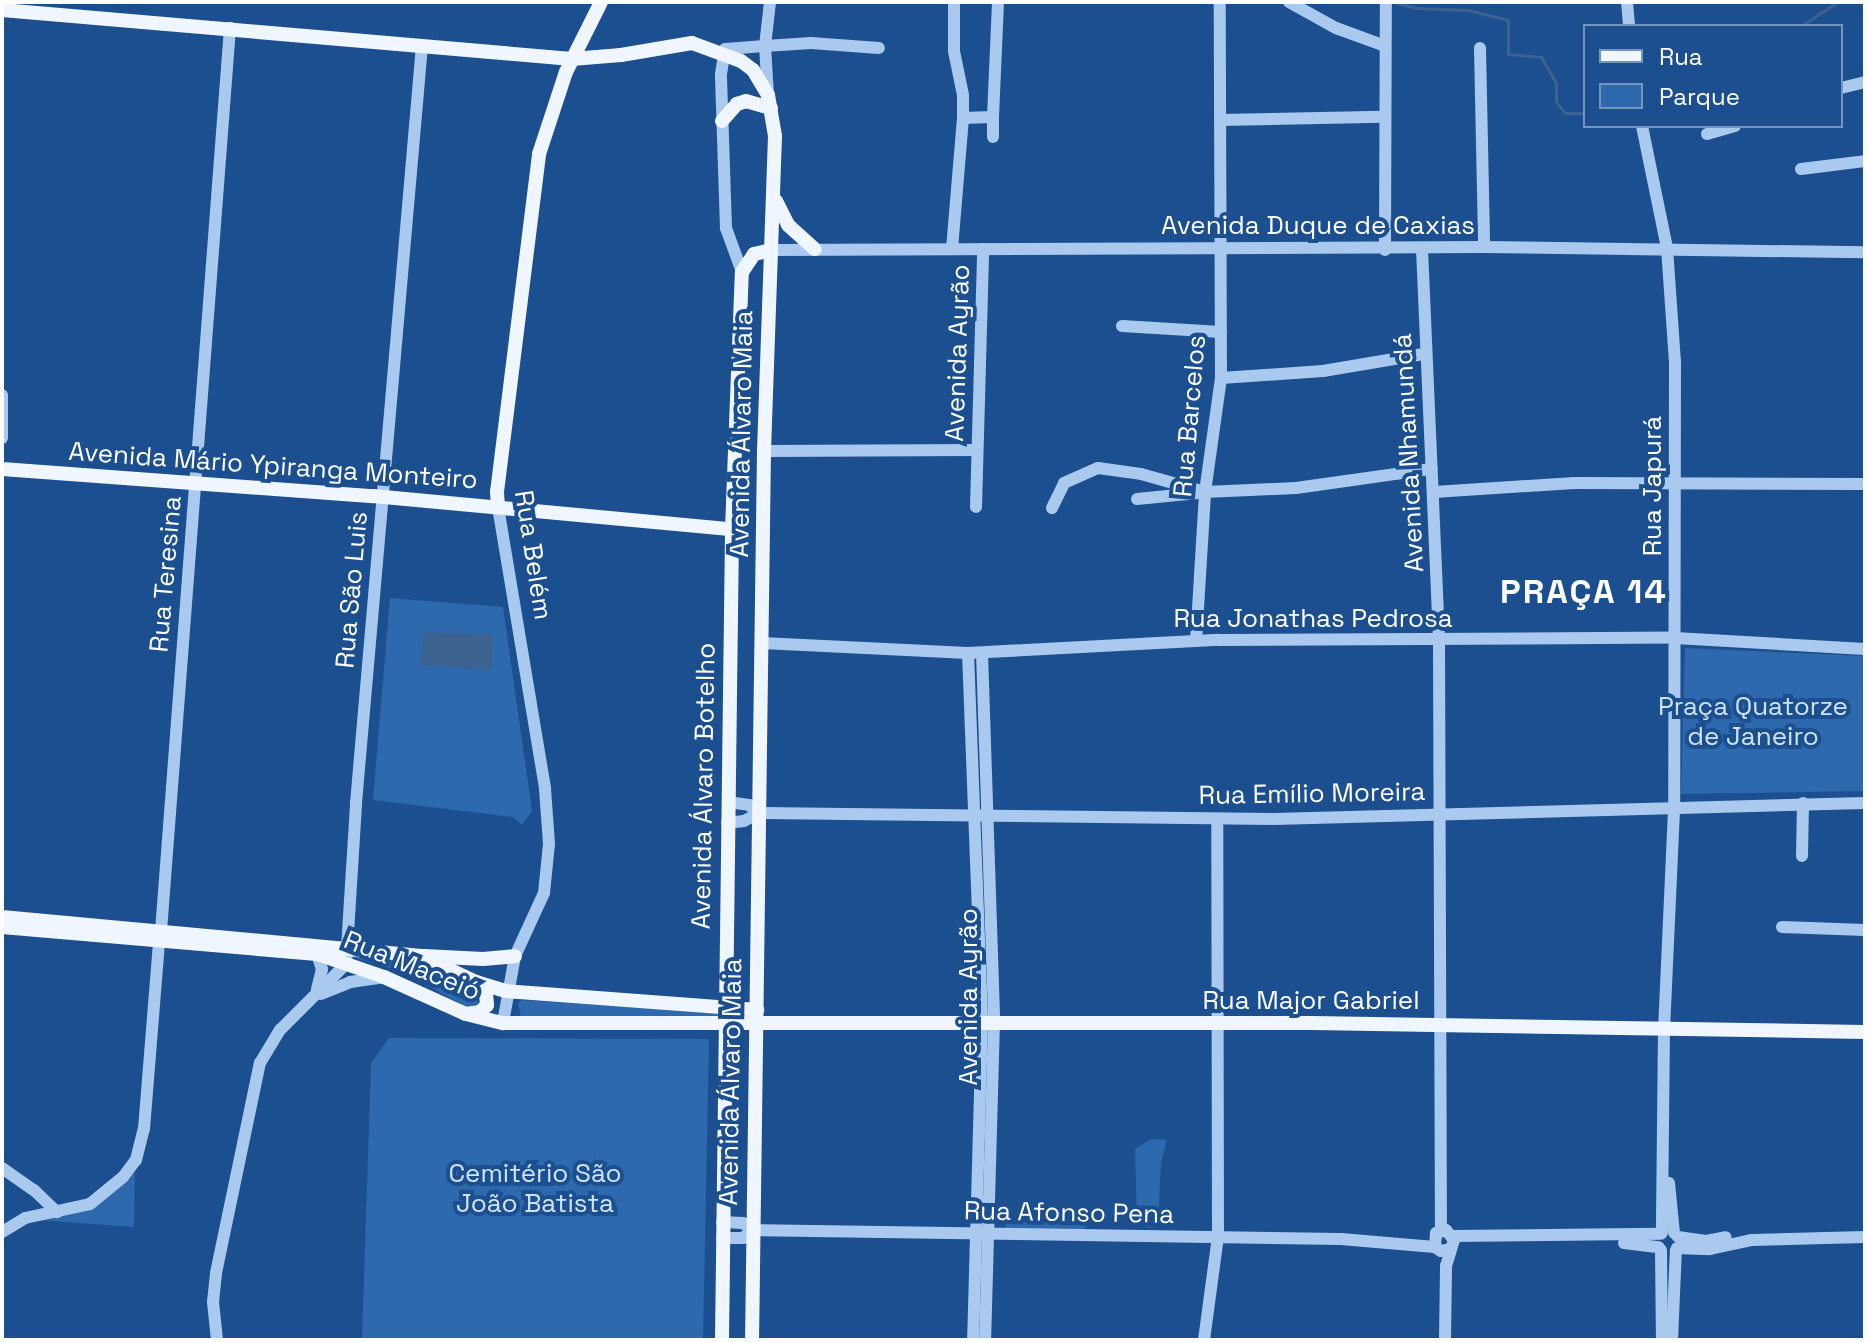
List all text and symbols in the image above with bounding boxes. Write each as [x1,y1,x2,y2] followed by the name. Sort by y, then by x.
[1583,24,1843,128] legend
[1659,41,1703,72] text: Rua
[1659,81,1740,112] text: Parque
[1161,210,1475,242] street label: Avenida Duque de Caxias
[939,264,977,442] street label: Avenida Ayrão
[724,310,760,558] street label: Avenida Álvaro Maia
[1387,333,1431,573] street label: Avenida Nhamundá
[1167,334,1213,498] street label: Rua Barcelos
[1637,416,1669,556] street label: Rua Japurá
[67,436,479,496] street label: Avenida Mário Ypiranga Monteiro
[507,488,559,622] street label: Rua Belém
[144,494,188,654] street label: Rua Teresina
[330,510,374,670] street label: Rua São Luis
[1500,572,1668,612] district label: PRAÇA 14
[1173,603,1453,635] street label: Rua Jonathas Pedrosa
[686,642,722,930] street label: Avenida Álvaro Botelho
[1658,691,1848,752] park label: Praça Quatorze de Janeiro
[1198,776,1426,812] street label: Rua Emílio Moreira
[953,908,985,1086] street label: Avenida Ayrão
[339,924,485,1008] street label: Rua Maceió
[713,958,749,1206] street label: Avenida Álvaro Maia
[1202,985,1420,1017] street label: Rua Major Gabriel
[448,1158,622,1220] park label: Cemitério São João Batista
[963,1196,1175,1230] street label: Rua Afonso Pena

